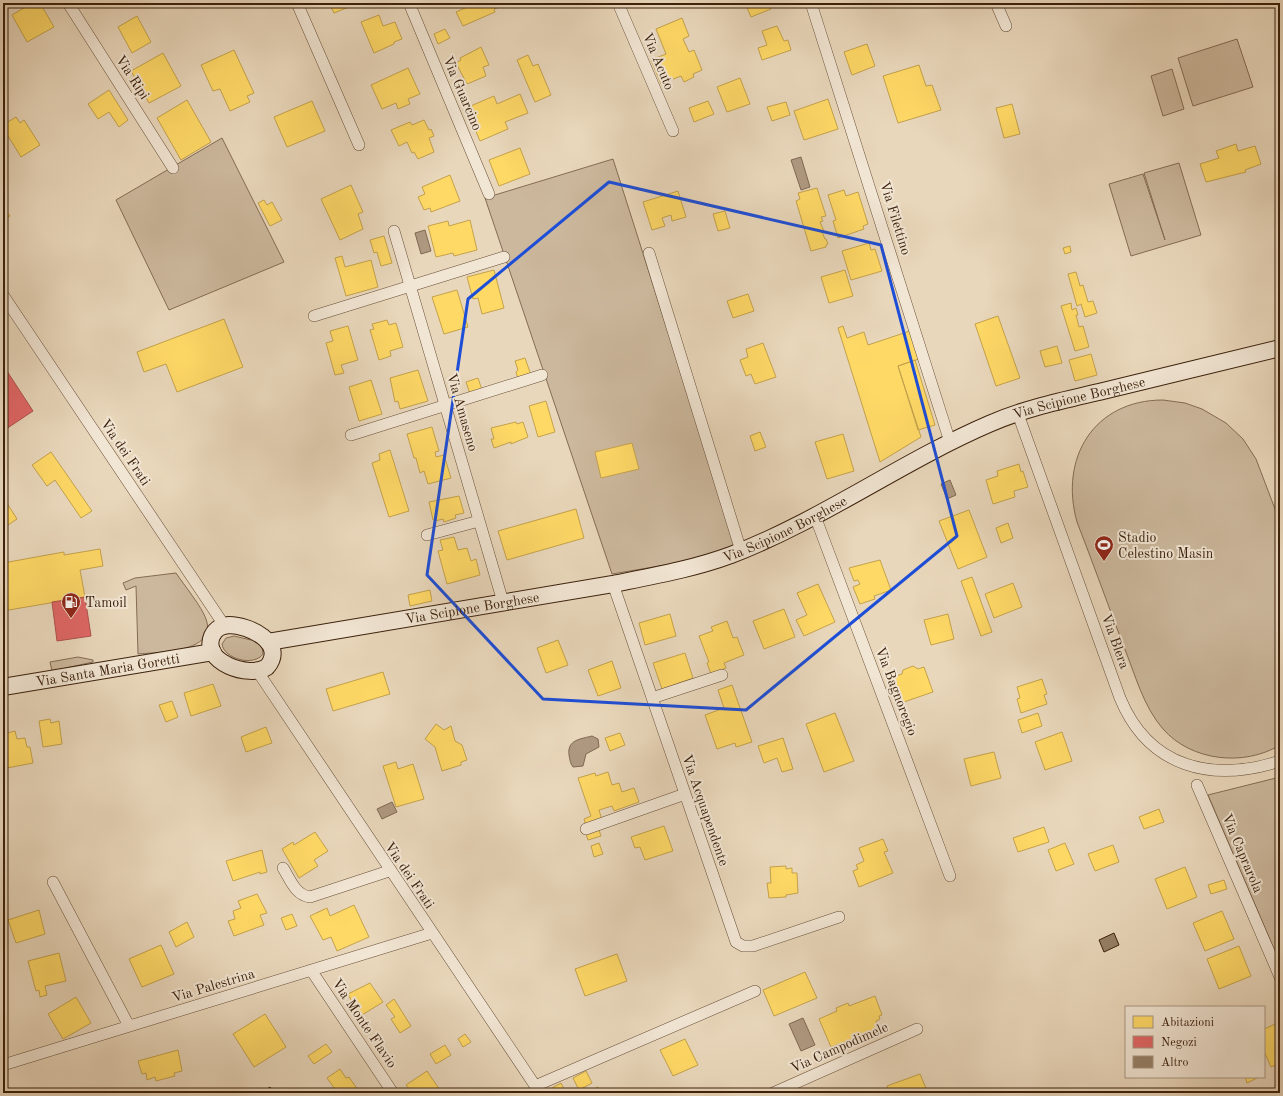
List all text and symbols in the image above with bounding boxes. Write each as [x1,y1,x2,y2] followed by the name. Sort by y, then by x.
[640,31,676,92] street label: Via Acuto
[113,53,152,102] street label: Via Ripi
[440,54,484,133] street label: Via Guarcino
[877,180,913,257] street label: Via Filettino
[444,372,480,453] street label: Via Amaseno
[1011,375,1147,422] street label: Via Scipione Borghese
[98,417,153,489] street label: Via dei Frati
[721,494,849,565] street label: Via Scipione Borghese
[1118,531,1214,561] place label: Stadio Celestino Masin
[1093,534,1115,562] sports icon: Stadio Celestino Masin
[60,591,82,619] fuel station icon: Tamoil
[404,591,540,627] street label: Via Scipione Borghese
[85,596,127,610] place label: Tamoil
[1099,612,1131,671] street label: Via Blera
[873,645,919,738] street label: Via Bagnoregio
[35,652,181,689] street label: Via Santa Maria Goretti
[679,753,731,868] street label: Via Acquapendente
[1219,812,1265,895] street label: Via Caprarola
[382,840,437,912] street label: Via dei Frati
[170,967,256,1005] street label: Via Palestrina
[329,976,399,1071] street label: Via Monte Flavio
[1125,1006,1265,1078] legend
[1161,1017,1214,1029] text: Abitazioni
[788,1020,890,1076] street label: Via Campodimele
[1161,1037,1197,1049] text: Negozi
[1161,1057,1189,1069] text: Altro

